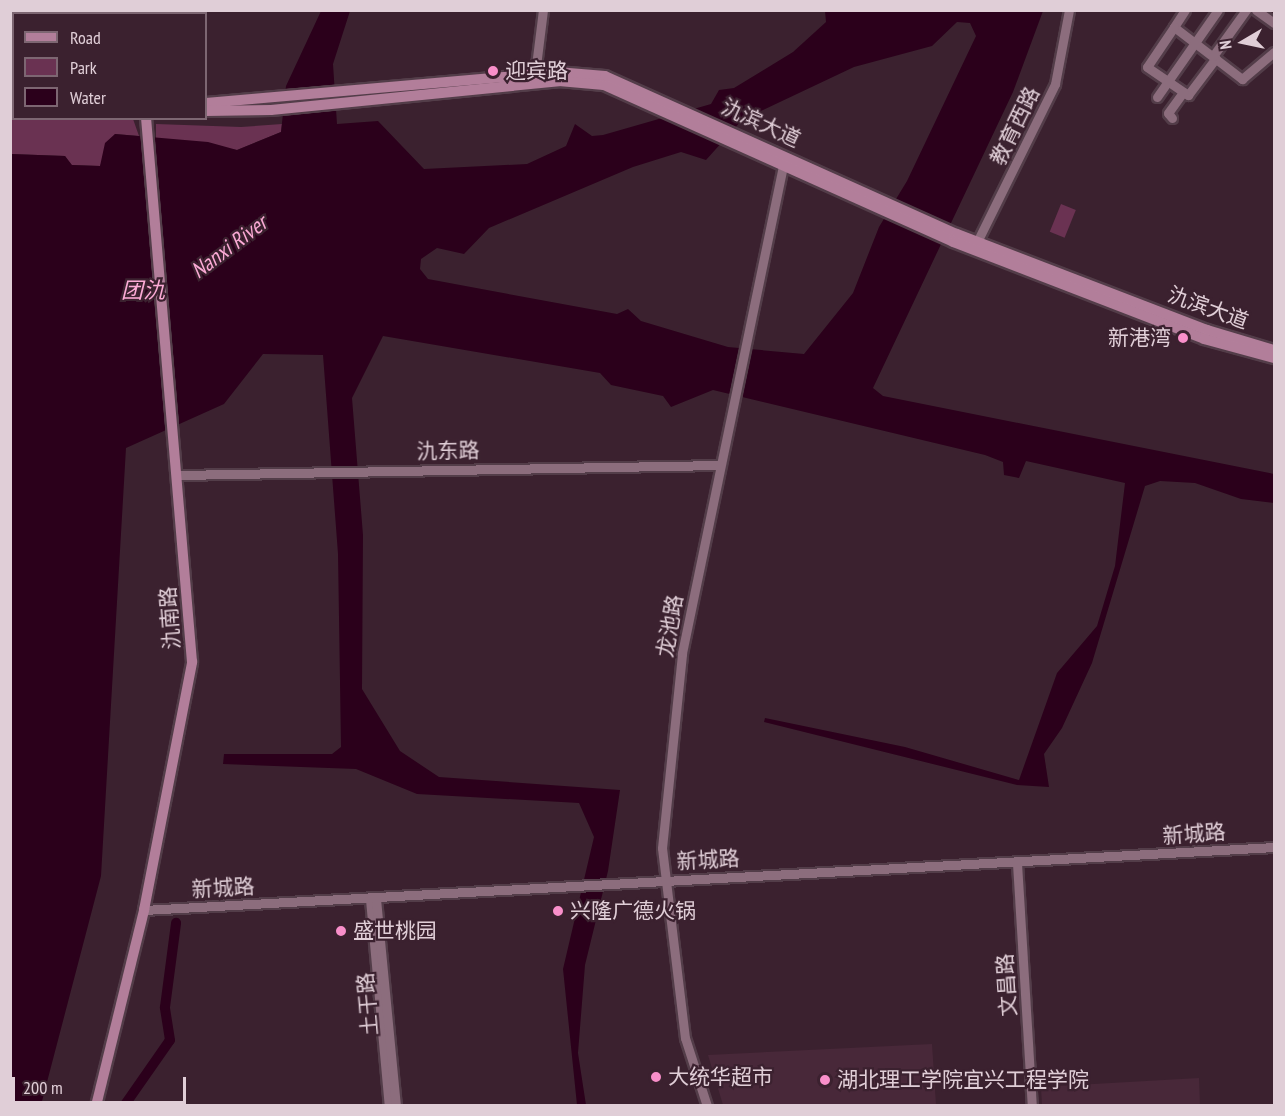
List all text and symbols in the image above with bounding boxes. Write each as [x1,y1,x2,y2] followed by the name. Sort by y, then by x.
[12,12,207,120] legend
[1213,12,1273,72] north arrow
[70,26,101,49] text: Road
[1215,39,1236,51] text: N
[70,56,97,79] text: Park
[505,58,568,84] place label: 迎宾路
[486,64,500,78] marker: 迎宾路
[985,83,1045,169] street label: 教育西路
[70,86,106,109] text: Water
[718,94,804,152] street label: 氿滨大道
[186,210,272,284] water label: Nanxi River
[121,278,165,304] water label: 团氿
[1164,282,1252,334] street label: 氿滨大道
[1108,325,1171,351] place label: 新港湾
[1176,331,1190,345] marker: 新港湾
[416,438,480,464] street label: 氿东路
[155,586,185,650] street label: 氿南路
[652,593,688,659] street label: 龙池路
[1162,819,1226,849] street label: 新城路
[676,846,740,874] street label: 新城路
[191,874,255,902] street label: 新城路
[570,898,696,924] place label: 兴隆广德火锅
[551,904,565,918] marker: 兴隆广德火锅
[353,918,437,944] place label: 盛世桃园
[334,924,348,938] marker: 盛世桃园
[992,953,1022,1017] street label: 文昌路
[353,972,383,1036] street label: 土干路
[668,1064,773,1090] place label: 大统华超市
[15,1065,189,1103] scale bar
[837,1067,1089,1093] place label: 湖北理工学院宜兴工程学院
[649,1070,663,1084] marker: 大统华超市
[818,1073,832,1087] marker: 湖北理工学院宜兴工程学院
[23,1076,63,1099] text: 200 m

